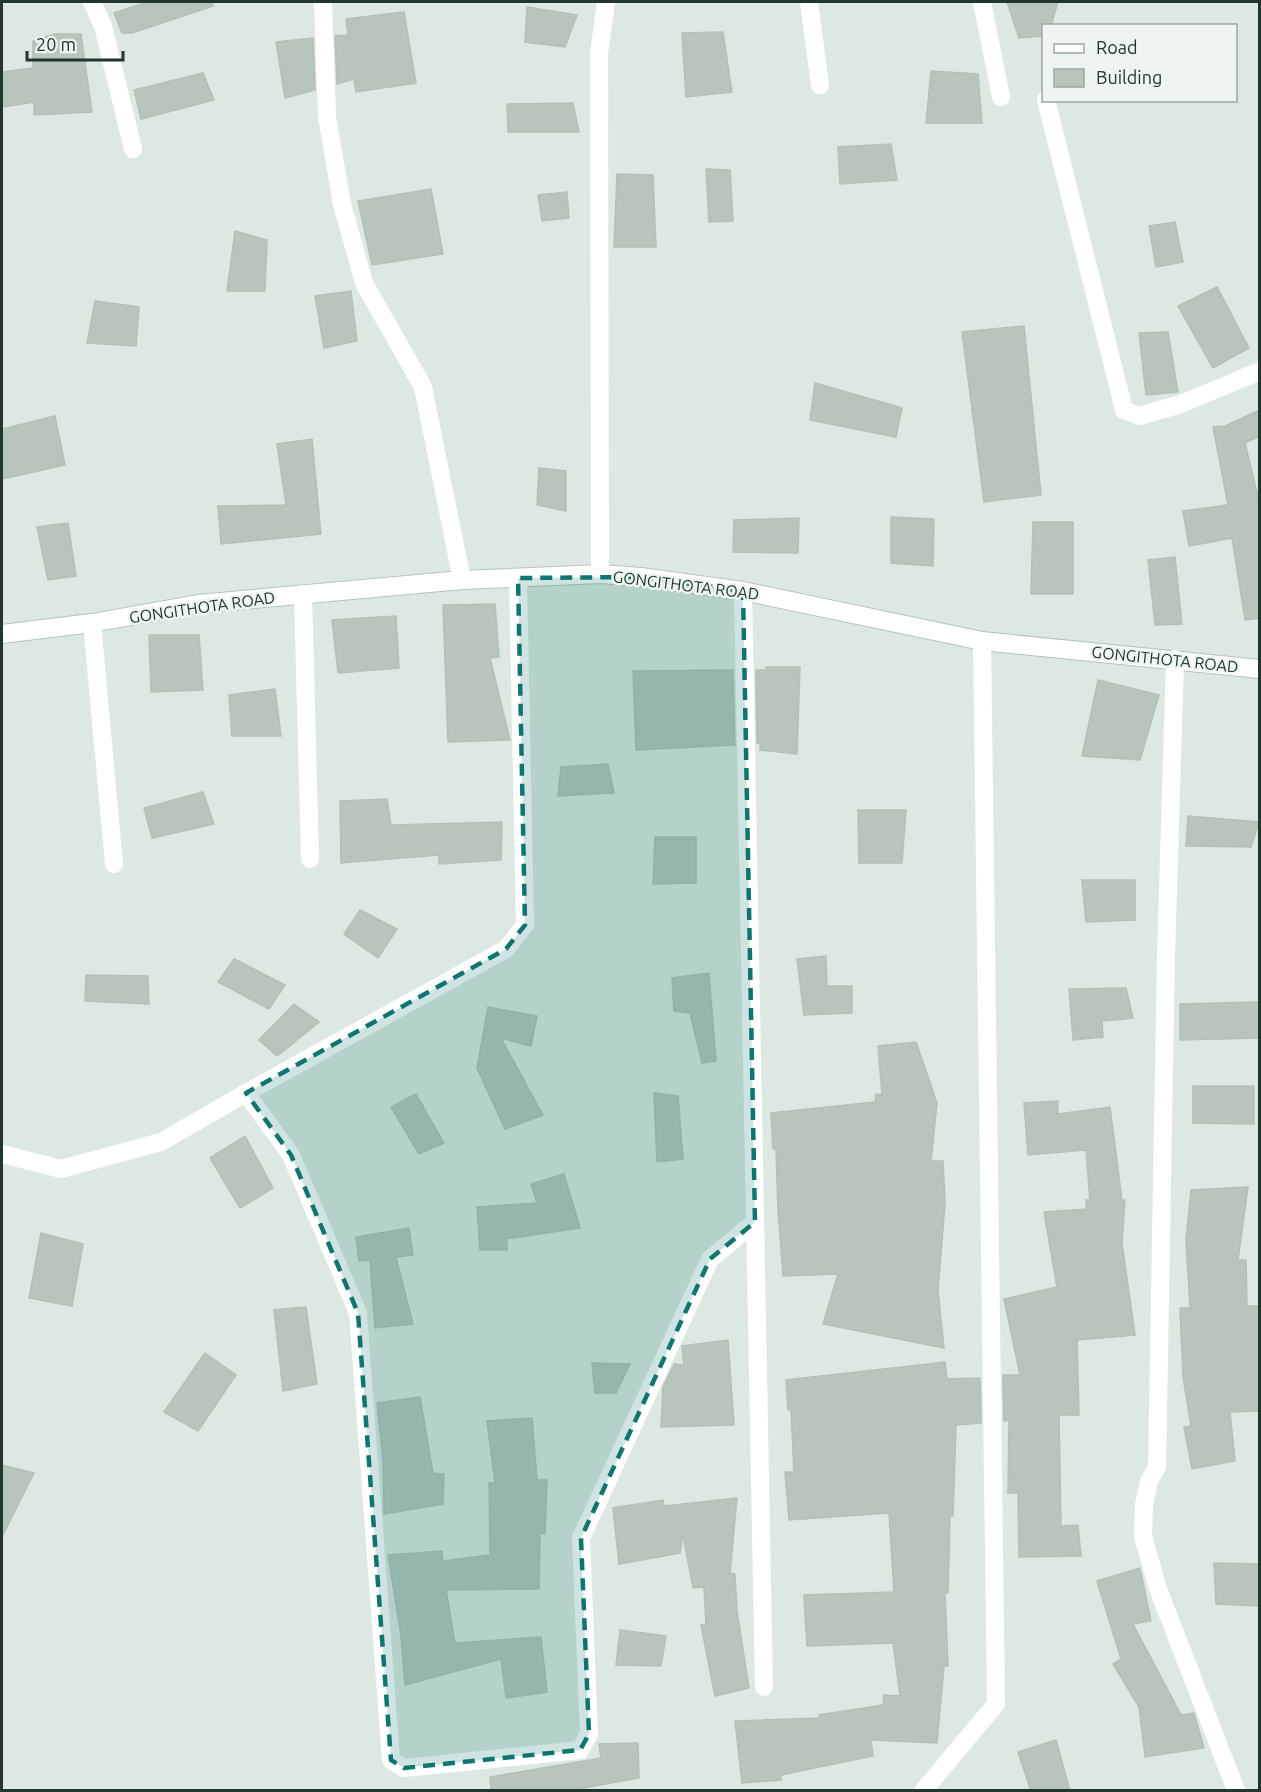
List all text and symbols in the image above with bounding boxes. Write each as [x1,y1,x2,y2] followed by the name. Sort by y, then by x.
[27,24,123,62] scale bar
[1042,24,1237,102] legend
[36,34,76,54] text: 20 m
[1096,37,1138,57] text: Road
[1096,67,1162,87] text: Building
[612,567,760,603] street label: GONGITHOTA ROAD
[128,588,276,626] street label: GONGITHOTA ROAD
[1091,642,1239,676] street label: GONGITHOTA ROAD

